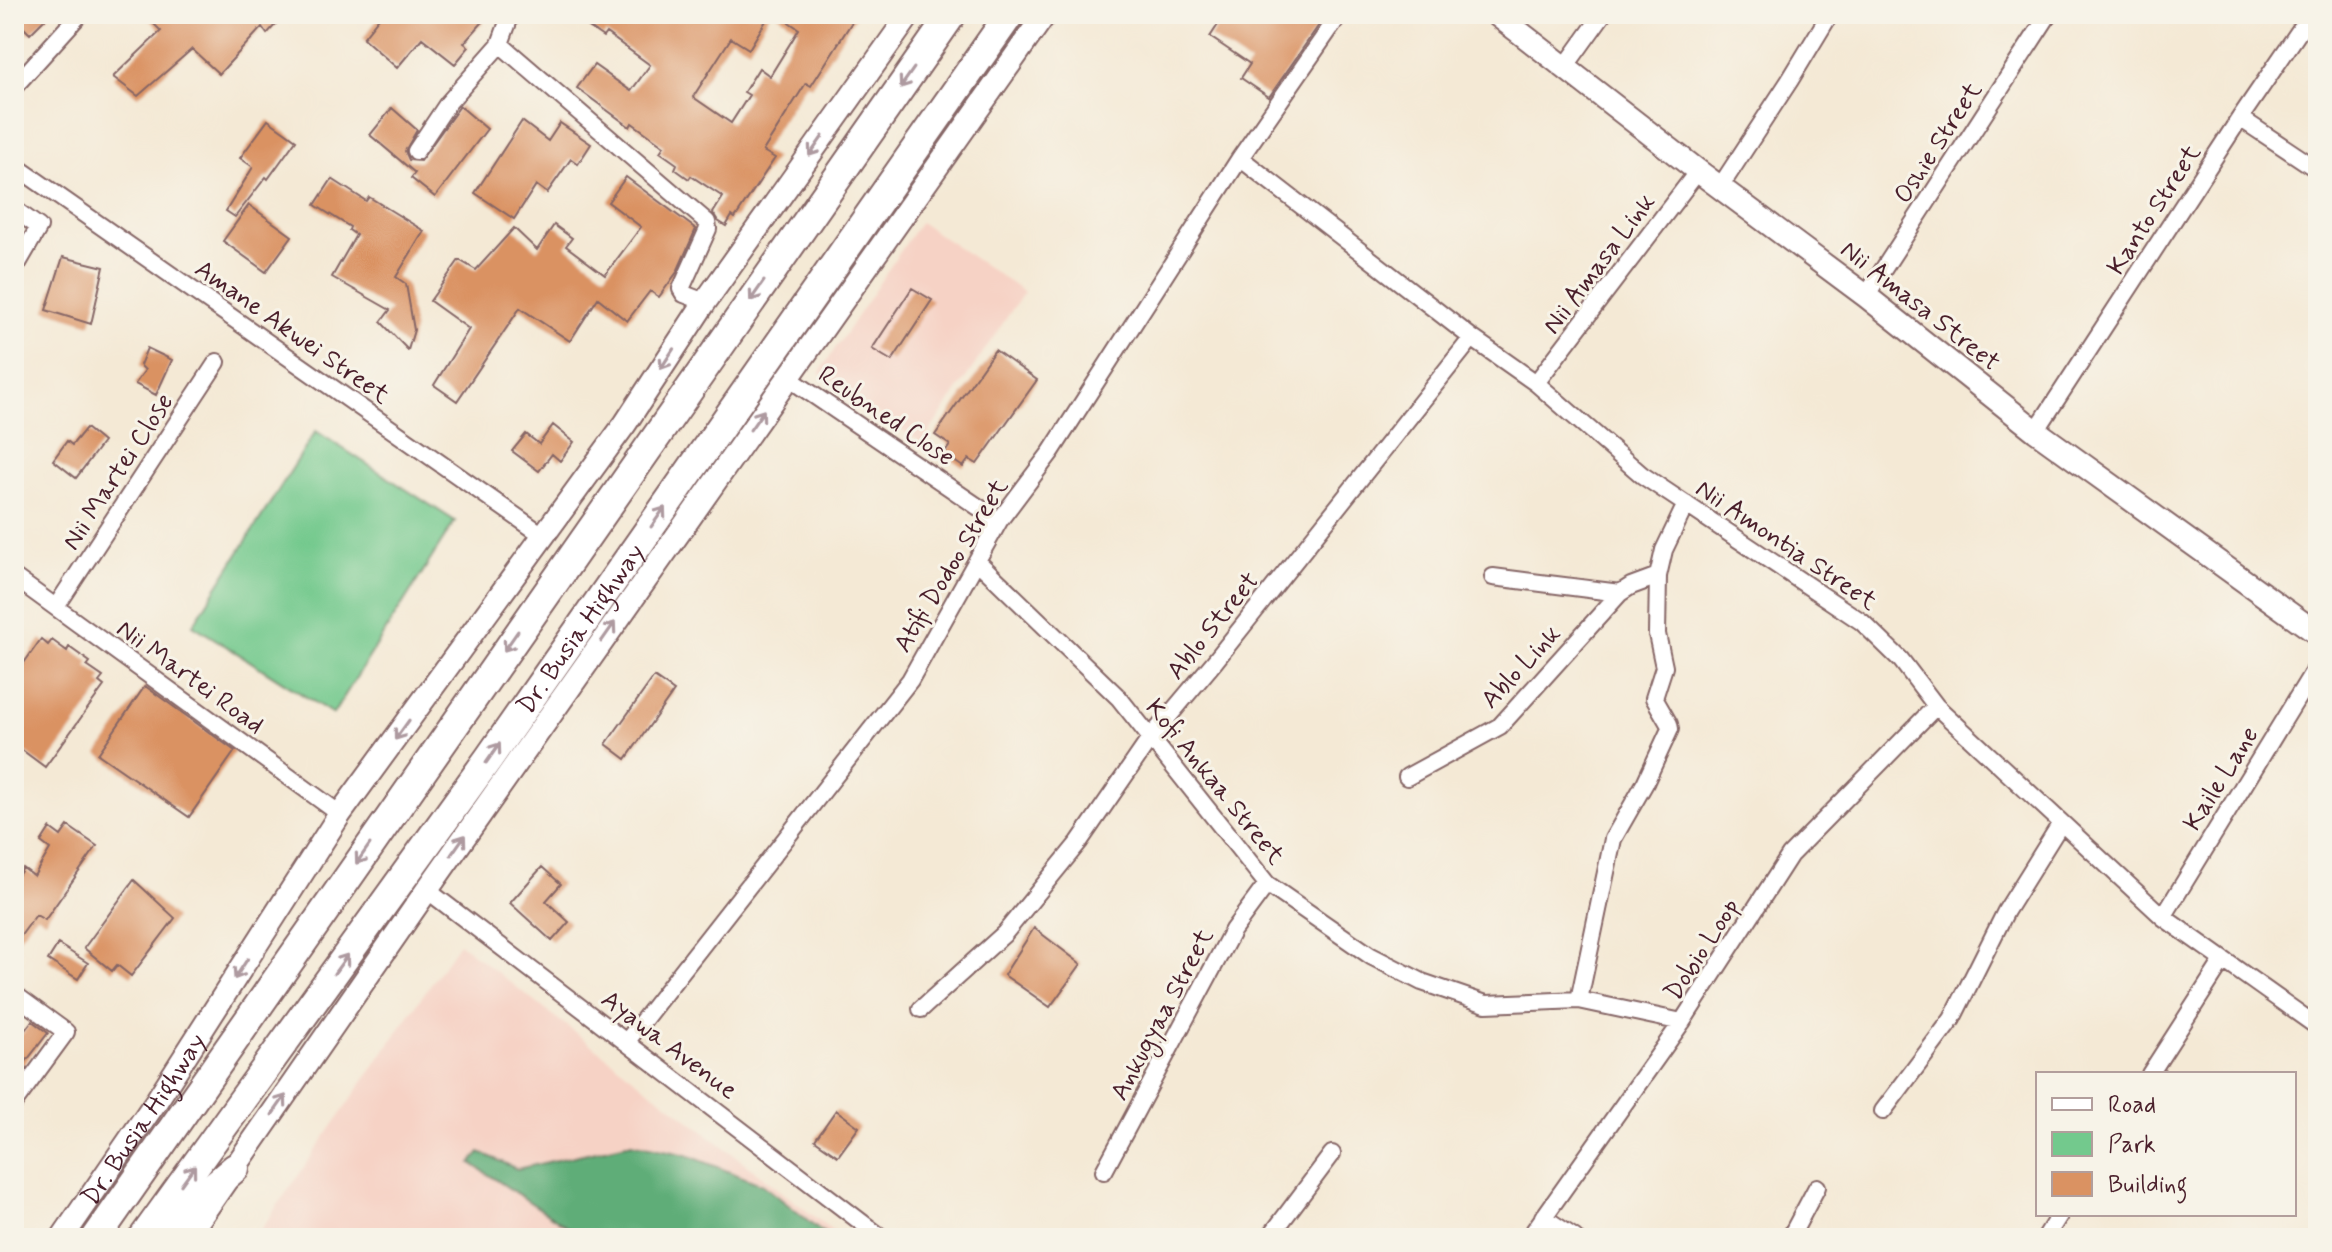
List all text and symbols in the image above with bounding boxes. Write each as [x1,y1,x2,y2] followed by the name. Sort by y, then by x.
[899,66,915,88] one-way arrow
[1887,76,1991,210] street label: Oshie Street
[808,135,825,156] one-way arrow
[2100,138,2210,282] street label: Kanto Street
[1536,187,1664,341] street label: Nii Amasa Link
[1833,233,2007,380] street label: Nii Amasa Street
[188,253,396,413] street label: Amane Akwei Street
[749,279,765,301] one-way arrow
[659,348,676,370] one-way arrow
[811,358,961,475] street label: Reubned Close
[55,387,182,557] street label: Nii Martei Close
[749,409,765,431] one-way arrow
[1688,472,1883,619] street label: Nii Amontia Street
[886,473,1017,659] street label: Atifi Dodoo Street
[650,507,666,529] one-way arrow
[510,537,653,722] street label: Dr. Busia Highway
[1160,565,1268,687] street label: Ablo Street
[109,613,271,743] street label: Nii Martei Road
[1474,618,1569,717] street label: Ablo Link
[600,622,616,644] one-way arrow
[503,629,519,651] one-way arrow
[1137,692,1292,872] street label: Kofi Ankaa Street
[393,719,410,740] one-way arrow
[2176,720,2267,838] street label: Kaile Lane
[485,743,501,765] one-way arrow
[450,835,467,857] one-way arrow
[355,843,371,865] one-way arrow
[1657,892,1748,1008] street label: Dobio Loop
[1103,923,1224,1108] street label: Ankugyaa Street
[332,954,349,975] one-way arrow
[232,957,249,979] one-way arrow
[594,983,744,1108] street label: Ayawa Avenue
[74,1027,214,1213] street label: Dr. Busia Highway
[2036,1072,2296,1216] legend
[2108,1090,2156,1121] text: Road
[271,1094,287,1116] one-way arrow
[2108,1130,2156,1161] text: Park
[180,1164,197,1186] one-way arrow
[2108,1170,2188,1204] text: Building

